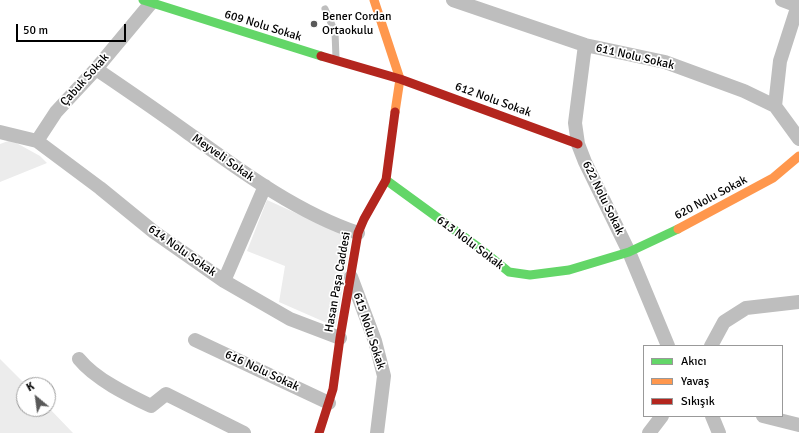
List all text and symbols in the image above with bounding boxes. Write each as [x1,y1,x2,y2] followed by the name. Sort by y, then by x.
[223,7,303,45] street label: 609 Nolu Sokak
[322,10,392,38] place label: Bener Cordan Ortaokulu
[18,16,128,42] scale bar
[309,19,319,29] marker: Bener Cordan Ortaokulu
[23,23,48,38] text: 50 m
[594,41,676,73] street label: 611 Nolu Sokak
[58,51,112,109] street label: Çabuk Sokak
[453,80,533,120] street label: 612 Nolu Sokak
[189,131,257,185] street label: Meyveli Sokak
[579,159,627,237] street label: 622 Nolu Sokak
[672,173,750,223] street label: 620 Nolu Sokak
[434,213,506,273] street label: 613 Nolu Sokak
[145,222,219,280] street label: 614 Nolu Sokak
[322,231,354,333] street label: Hasan Paşa Caddesi
[350,291,388,371] street label: 615 Nolu Sokak
[643,345,783,417] legend
[223,348,301,394] street label: 616 Nolu Sokak
[681,354,707,369] text: Akıcı
[681,374,709,389] text: Yavaş
[16,377,56,417] north arrow
[24,380,37,394] text: K
[681,394,715,409] text: Sıkışık

